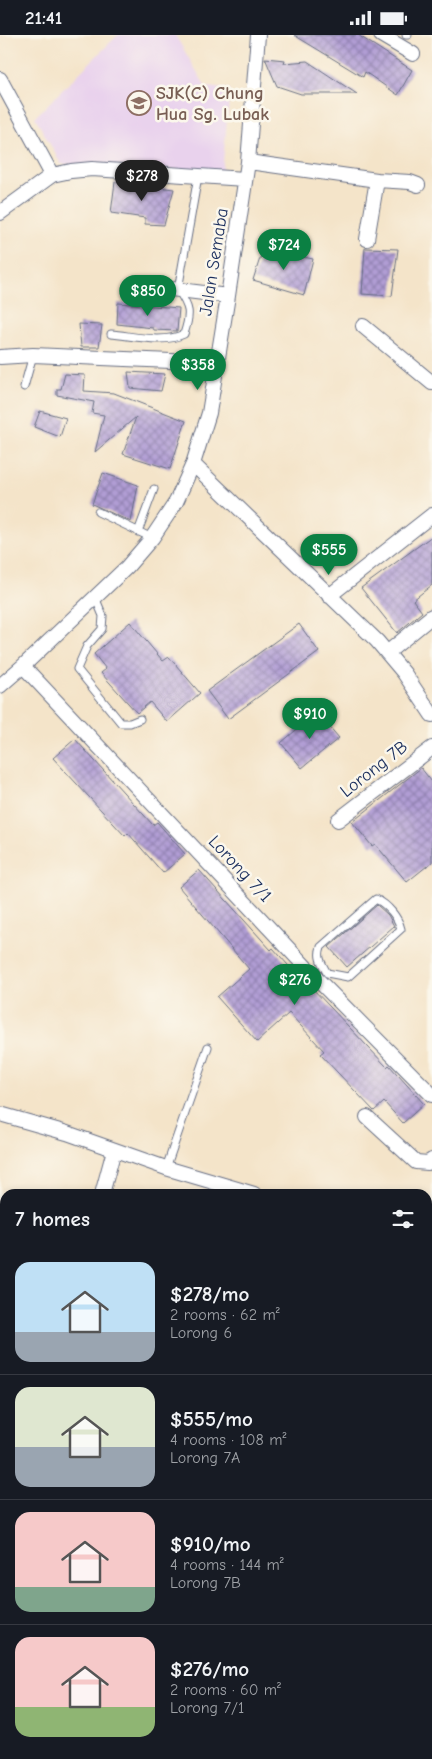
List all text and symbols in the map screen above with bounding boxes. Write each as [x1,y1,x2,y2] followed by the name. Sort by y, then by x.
[25,7,62,29] text: 21:41
[156,83,269,125] place label: SJK(C) Chung Hua Sg. Lubak
[126,90,152,116] school or university icon: SJK(C) Chung Hua Sg. Lubak
[112,159,172,202] pin: $278
[126,167,158,185] text: $278
[195,207,233,317] street label: Jalan Semaba
[254,229,314,271] pin: $724
[268,236,300,254] text: $724
[118,275,178,317] pin: $850
[130,282,166,300] text: $850
[168,349,228,391] pin: $358
[181,356,215,374] text: $358
[299,533,359,576] pin: $555
[311,541,347,559] text: $555
[280,697,340,740] pin: $910
[293,705,327,723] text: $910
[336,736,412,802] street label: Lorong 7B
[204,831,276,907] street label: Lorong 7/1
[265,963,325,1006] pin: $276
[279,971,311,989] text: $276
[389,1205,417,1233] icon: filters
[15,1207,90,1231] text: 7 homes
[55,1282,115,1342] icon: home
[170,1282,249,1306] text: $278/mo
[170,1306,280,1324] text: 2 rooms · 62 m²
[170,1324,232,1342] text: Lorong 6
[55,1407,115,1467] icon: home
[170,1407,253,1431] text: $555/mo
[170,1431,286,1449] text: 4 rooms · 108 m²
[170,1449,240,1467] text: Lorong 7A
[55,1532,115,1592] icon: home
[170,1532,251,1556] text: $910/mo
[170,1556,284,1574] text: 4 rooms · 144 m²
[170,1574,241,1592] text: Lorong 7B
[55,1657,115,1717] icon: home
[170,1657,249,1681] text: $276/mo
[170,1681,281,1699] text: 2 rooms · 60 m²
[170,1699,244,1717] text: Lorong 7/1

